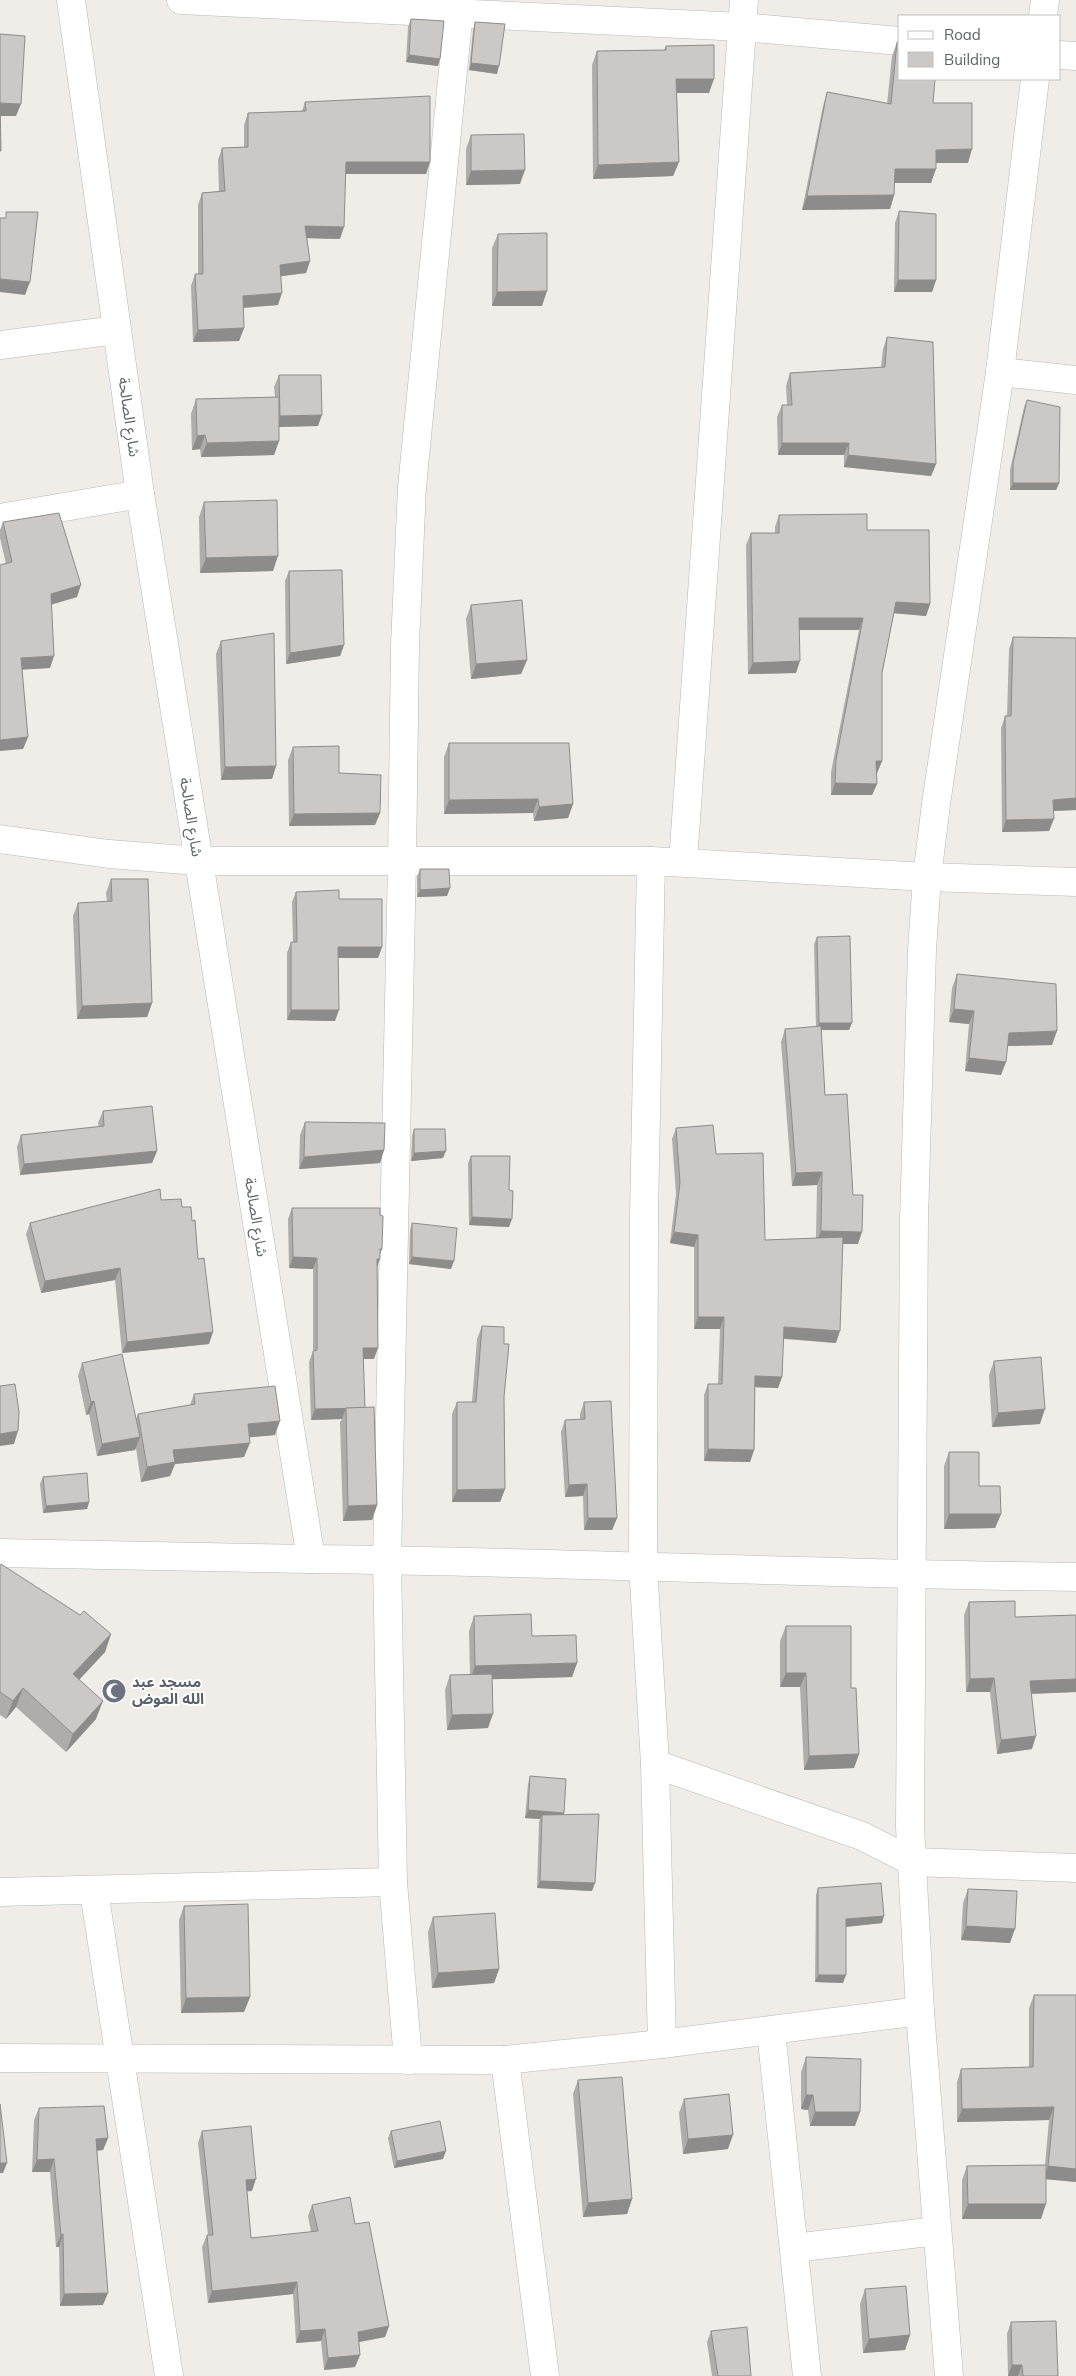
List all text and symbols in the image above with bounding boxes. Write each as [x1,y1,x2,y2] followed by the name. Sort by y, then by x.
[898,15,1061,80] legend
[944,25,981,44] text: Road
[944,50,1000,69] text: Building
[112,376,145,458] street label: شارع الصالحة
[173,776,207,859] street label: شارع الصالحة
[238,1176,272,1259] street label: شارع الصالحة
[132,1672,204,1708] place label: مسجد عبد الله العوض
[101,1678,127,1704] mosque icon: مسجد عبد الله العوض

